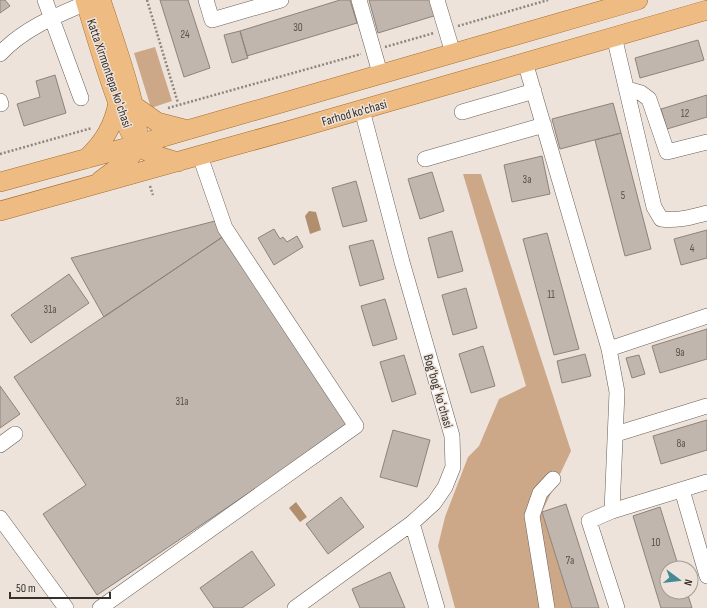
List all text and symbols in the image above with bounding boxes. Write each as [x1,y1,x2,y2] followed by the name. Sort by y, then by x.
[83,17,135,130] street label: Katta Xirmontepa koʻchasi
[293,21,303,34] house number: 30
[180,28,190,41] house number: 24
[320,96,389,130] street label: Farhod ko'chasi
[681,107,690,120] house number: 12
[523,173,531,186] house number: 3а
[621,189,625,202] house number: 5
[690,242,695,255] house number: 4
[547,288,555,301] house number: 11
[44,303,56,316] house number: 31а
[675,346,685,359] house number: 9а
[420,353,456,430] street label: Bogʻbogʻ koʻchasi
[176,395,188,408] house number: 31а
[676,437,686,450] house number: 8а
[652,536,660,549] house number: 10
[566,554,574,567] house number: 7а
[659,560,699,600] north arrow
[10,574,110,600] scale bar
[681,578,695,587] text: N
[16,581,36,596] text: 50 m

